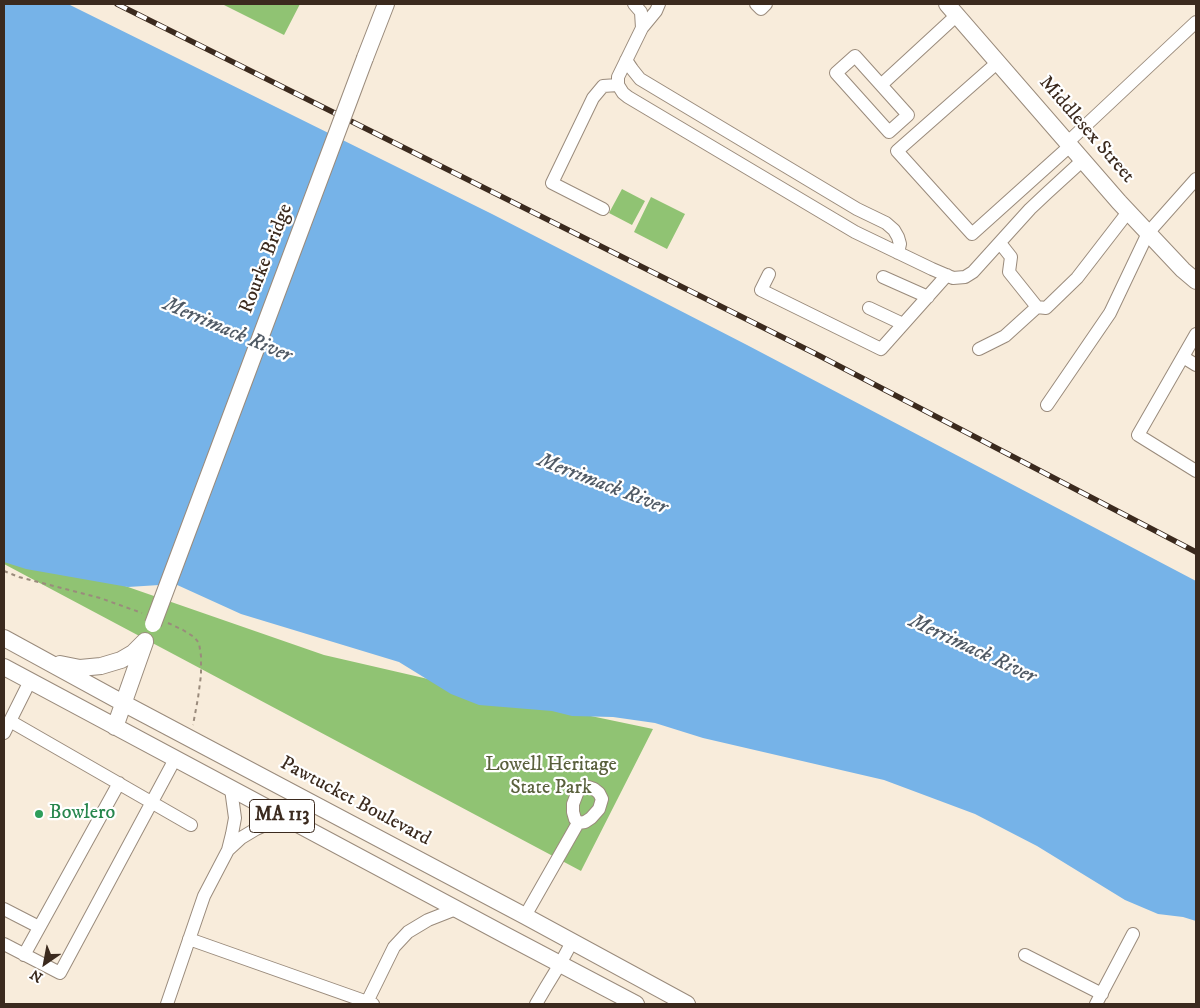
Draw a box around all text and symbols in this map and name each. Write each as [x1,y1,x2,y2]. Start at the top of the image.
street label: Middlesex Street [1033,72,1139,188]
street label: Rourke Bridge [235,201,299,317]
water label: Merrimack River [159,293,295,369]
water label: Merrimack River [534,449,670,521]
water label: Merrimack River [905,610,1039,690]
street label: Pawtucket Boulevard [276,752,434,852]
park label: Lowell Heritage State Park [485,754,617,801]
road number: MA 113 [250,799,314,832]
place label: Bowlero [49,802,115,826]
marker: Bowlero [33,808,45,820]
north arrow [20,938,70,988]
text: N [27,965,47,986]

